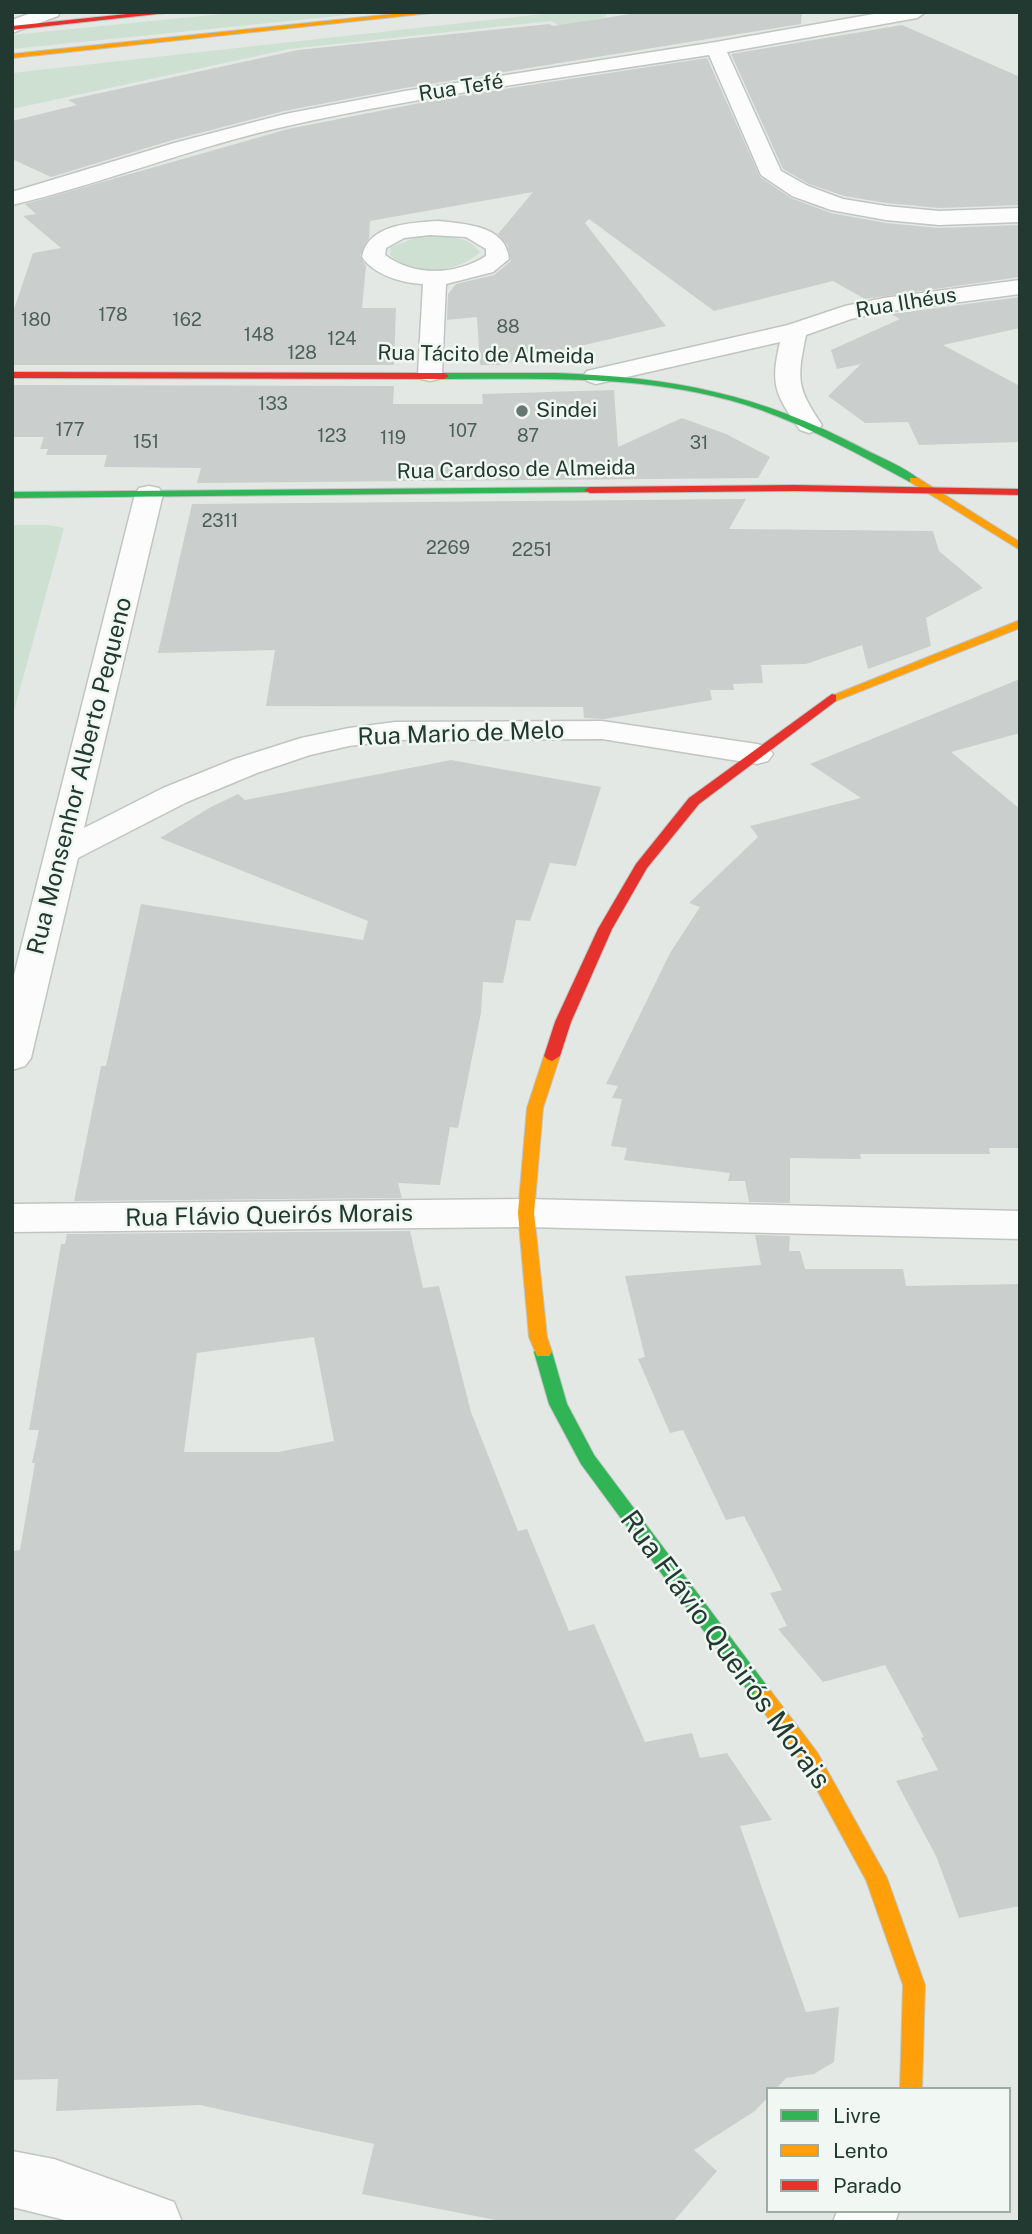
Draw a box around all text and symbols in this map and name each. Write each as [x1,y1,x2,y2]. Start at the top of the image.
street label: Rua Tefé [417,69,505,107]
street label: Rua Ilhéus [854,283,958,323]
house number: 178 [98,304,128,326]
house number: 180 [21,309,51,331]
house number: 162 [172,309,202,331]
house number: 88 [496,316,520,338]
house number: 148 [244,324,274,346]
house number: 124 [327,328,357,350]
street label: Rua Tácito de Almeida [377,341,595,369]
house number: 128 [287,342,317,364]
house number: 133 [258,393,288,415]
place label: Sindei [536,398,597,424]
marker: Sindei [514,403,530,419]
house number: 177 [55,419,85,441]
house number: 107 [449,420,477,442]
house number: 123 [317,425,347,447]
house number: 87 [517,425,539,447]
house number: 119 [380,427,406,449]
house number: 151 [133,431,159,453]
house number: 31 [690,432,708,454]
street label: Rua Cardoso de Almeida [396,455,636,485]
house number: 2311 [202,510,238,532]
house number: 2269 [426,537,470,559]
house number: 2251 [512,539,552,561]
street label: Rua Monsenhor Alberto Pequeno [22,594,138,958]
street label: Rua Mario de Melo [357,716,565,752]
street label: Rua Flávio Queirós Morais [125,1199,413,1233]
street label: Rua Flávio Queirós Morais [613,1504,837,1796]
legend [766,2087,1011,2213]
text: Livre [833,2103,881,2128]
text: Lento [833,2138,888,2163]
text: Parado [833,2173,902,2198]

